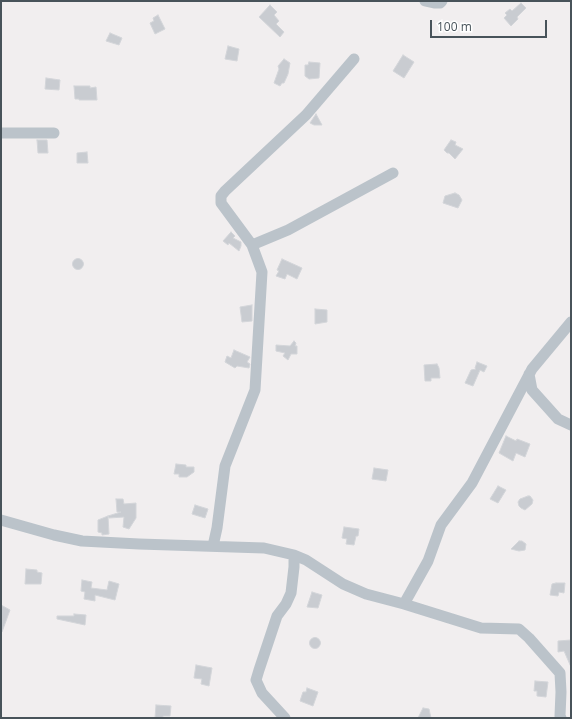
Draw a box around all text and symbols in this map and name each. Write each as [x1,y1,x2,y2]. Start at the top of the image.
scale bar [432,12,549,38]
text: 100 m [437,18,472,35]

